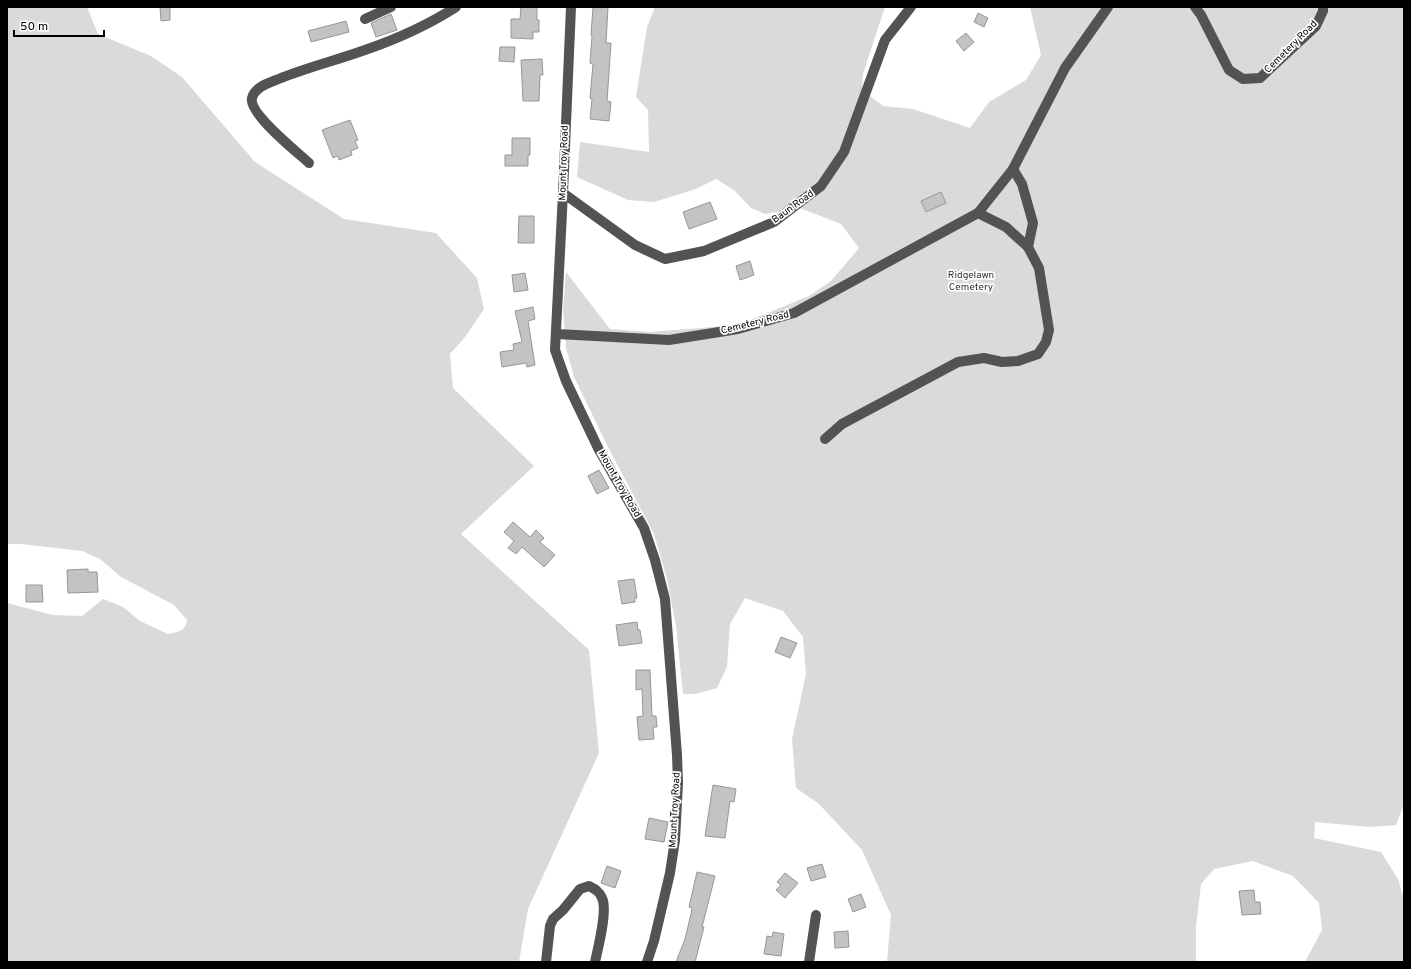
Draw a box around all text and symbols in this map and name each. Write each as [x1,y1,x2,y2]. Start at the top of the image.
scale bar [14,12,104,38]
street label: Cemetery Road [1262,18,1320,76]
text: 50 m [20,19,48,35]
street label: Mount Troy Road [556,125,572,201]
street label: Baun Road [769,187,817,227]
park label: Ridgelawn Cemetery [948,269,994,294]
street label: Cemetery Road [720,308,790,338]
street label: Mount Troy Road [595,448,643,520]
street label: Mount Troy Road [667,772,683,848]

